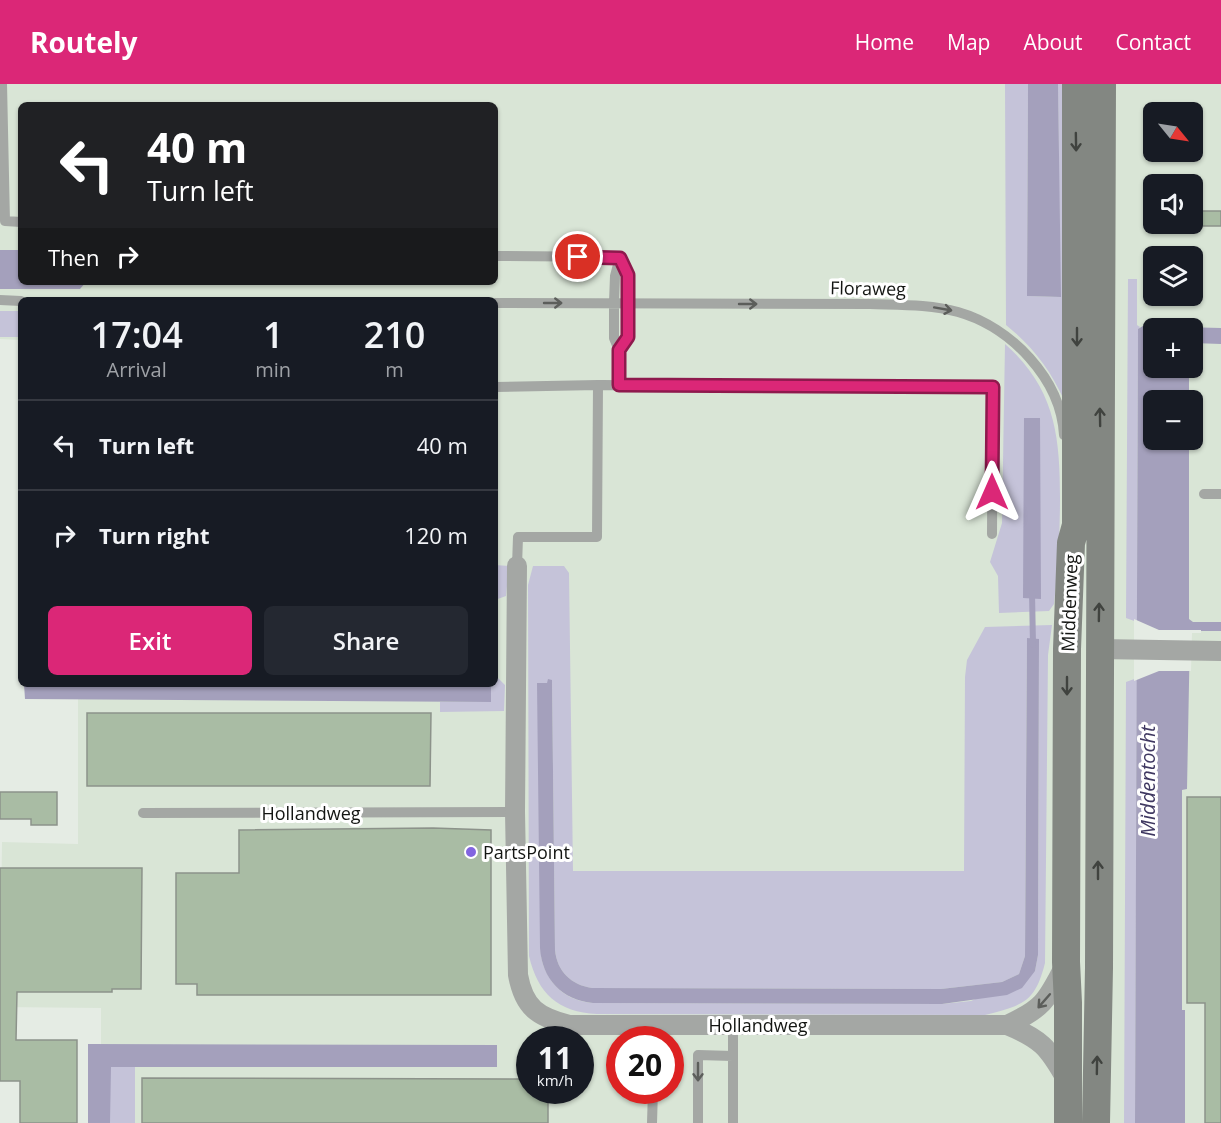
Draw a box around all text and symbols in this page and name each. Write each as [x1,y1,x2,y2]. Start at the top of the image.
text: Routely [30,23,137,61]
text: Home [855,28,914,56]
text: Map [947,28,990,56]
text: About [1023,28,1083,56]
text: Contact [1116,28,1191,56]
north arrow [1143,102,1203,162]
map controls [1143,102,1203,450]
text: 40 m [147,118,247,175]
icon: left [48,126,126,204]
one-way arrow [1070,132,1082,152]
text: Turn left [147,172,254,209]
button: sound [1143,174,1203,234]
pin [552,231,603,282]
icon: right [111,240,144,273]
icon: arrive [561,240,594,273]
text: Then [48,242,99,272]
button: layers [1143,246,1203,306]
street label: Floraweg [830,275,906,301]
one-way arrow [543,297,563,309]
one-way arrow [738,298,758,310]
one-way arrow [933,304,953,315]
text: 17:04 [91,310,183,359]
text: 1 [263,310,284,359]
text: 210 [364,310,425,359]
button: + [1143,318,1203,378]
one-way arrow [1071,327,1083,347]
text: Arrival [107,356,167,383]
text: min [255,356,291,383]
text: m [385,356,404,383]
button: − [1143,390,1203,450]
one-way arrow [1094,407,1106,427]
icon: left [48,429,81,462]
text: Turn left [99,430,194,460]
text: 40 m [417,430,468,460]
position arrow [960,460,1024,524]
icon: right [48,519,81,552]
text: Turn right [99,520,210,550]
text: 120 m [404,520,468,550]
street label: Middenweg [1055,554,1083,652]
one-way arrow [1093,602,1105,622]
button: Exit [48,606,252,675]
button: Share [264,606,468,675]
one-way arrow [1061,675,1073,695]
water label: Middentocht [1134,724,1161,837]
street label: Hollandweg [261,801,361,825]
place label: PartsPoint [483,840,570,864]
marker: PartsPoint [464,845,478,859]
one-way arrow [1092,860,1104,880]
one-way arrow [1037,993,1051,1008]
street label: Hollandweg [708,1013,808,1037]
speed limit sign: 20 [606,1026,684,1104]
text: 11 [538,1037,572,1078]
one-way arrow [1091,1055,1103,1075]
one-way arrow [692,1061,704,1081]
text: km/h [537,1070,573,1090]

